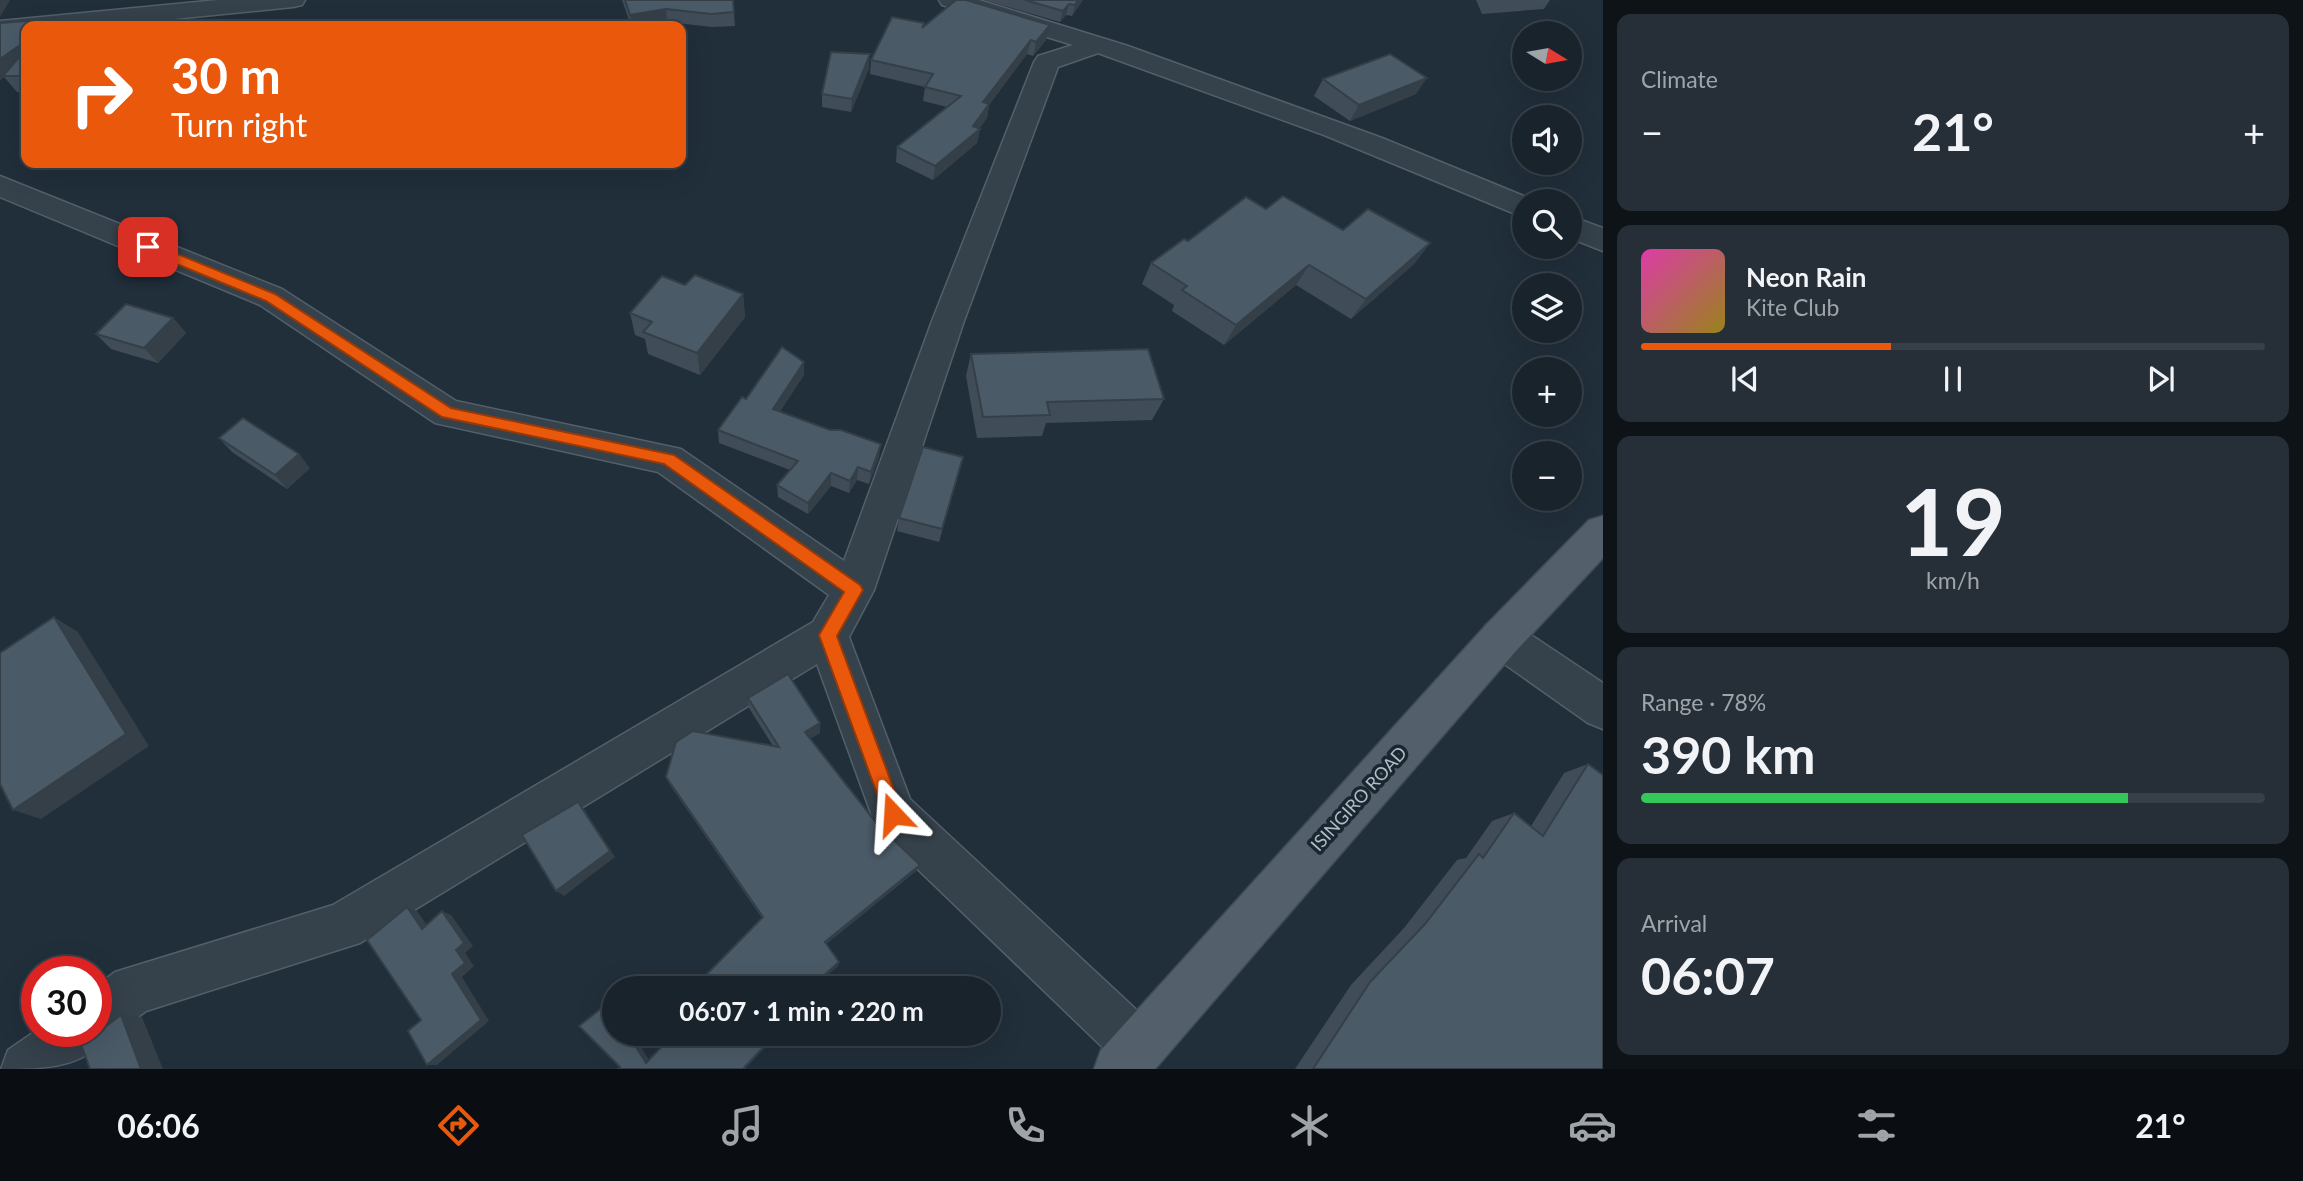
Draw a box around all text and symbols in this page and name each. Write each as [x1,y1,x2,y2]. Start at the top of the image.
north arrow [1512,21,1582,91]
map controls [1512,21,1582,511]
text: 30 m [171,46,281,104]
icon: right [56,49,147,140]
text: Climate [1641,65,1718,93]
text: 21° [1912,100,1994,162]
text: Turn right [171,105,307,144]
button: sound [1512,105,1582,175]
text: − [1641,109,1663,155]
text: + [2243,109,2265,155]
button: search [1512,189,1582,259]
pin [118,217,178,277]
icon: arrive [129,228,167,266]
text: Neon Rain [1746,261,1866,293]
button: layers [1512,273,1582,343]
text: Kite Club [1746,293,1839,321]
button: + [1512,357,1582,427]
icon: previous [1726,360,1764,398]
icon: pause [1934,360,1972,398]
icon: next [2142,360,2180,398]
button: − [1512,441,1582,511]
text: 19 [1900,466,2006,575]
text: km/h [1926,566,1980,594]
text: Range · 78% [1641,688,1766,716]
text: 390 km [1641,723,1815,785]
street label: ISINGIRO ROAD [1306,742,1411,855]
position arrow [856,777,930,851]
text: Arrival [1641,909,1707,937]
text: 06:07 [1641,944,1775,1006]
speed limit sign: 30 [21,956,112,1047]
text: 06:07 · 1 min · 220 m [679,995,924,1027]
icon: directions [434,1101,483,1150]
icon: music [718,1101,767,1150]
icon: phone [1001,1101,1050,1150]
icon: climate [1285,1101,1334,1150]
icon: car [1568,1101,1617,1150]
icon: filters [1852,1101,1901,1150]
text: 06:06 [117,1106,200,1145]
text: 21° [2135,1106,2186,1145]

